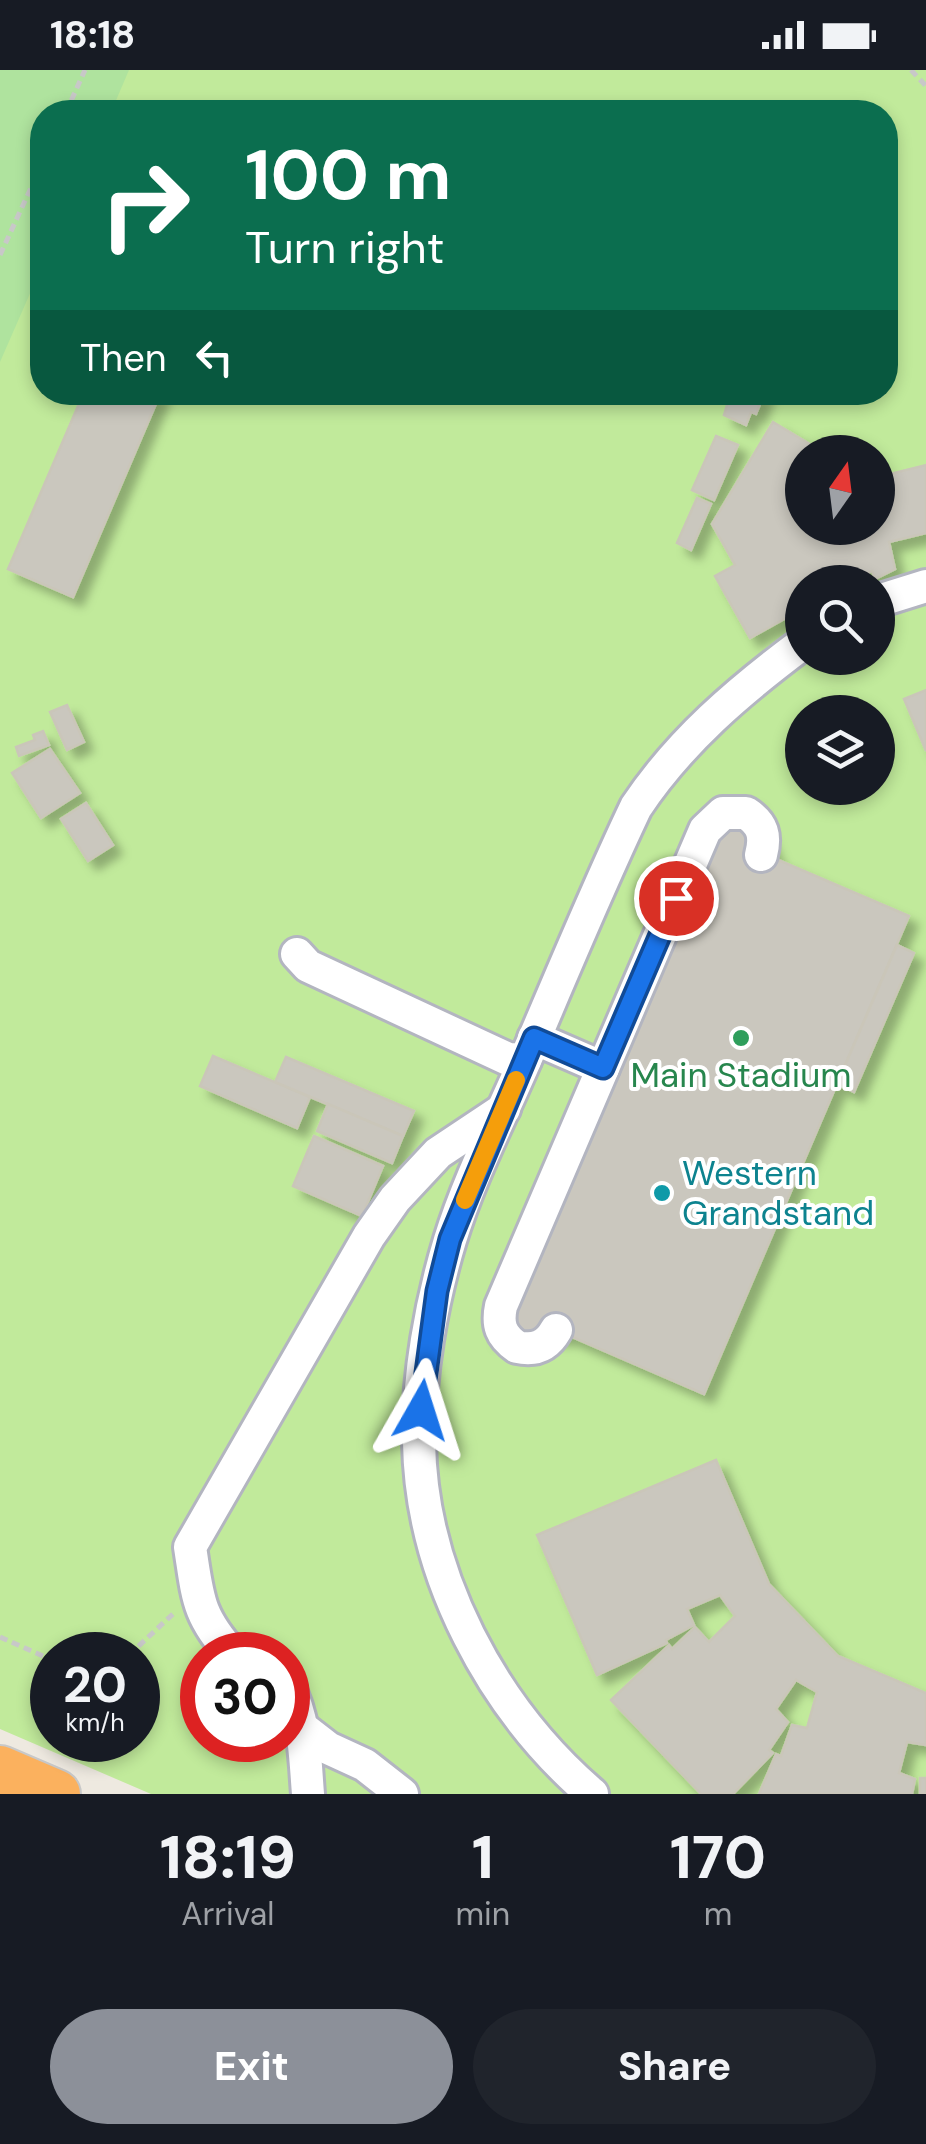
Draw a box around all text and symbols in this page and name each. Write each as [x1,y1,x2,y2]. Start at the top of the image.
text: 18:18 [50,10,135,60]
text: 100 m [245,130,451,221]
icon: right [80,140,210,270]
text: Turn right [245,218,444,277]
icon: left [187,330,242,385]
text: Then [80,333,167,383]
north arrow [785,435,895,545]
map controls [785,435,895,805]
button: search [785,565,895,675]
button: layers [785,695,895,805]
pin [634,856,719,941]
icon: arrive [649,871,704,926]
marker: Main Stadium [730,1027,752,1049]
place label: Main Stadium [631,1052,851,1098]
place label: Western Grandstand [682,1150,874,1236]
marker: Western Grandstand [651,1182,673,1204]
position arrow [369,1358,473,1462]
speed limit sign: 30 [180,1632,310,1762]
text: 20 [63,1652,127,1718]
text: km/h [65,1706,125,1739]
text: 18:19 [160,1818,296,1897]
text: 1 [472,1818,494,1897]
text: 170 [670,1818,766,1897]
text: Arrival [181,1893,274,1935]
text: min [456,1893,510,1935]
text: m [704,1893,732,1935]
button: Exit [50,2009,453,2124]
button: Share [473,2009,876,2124]

